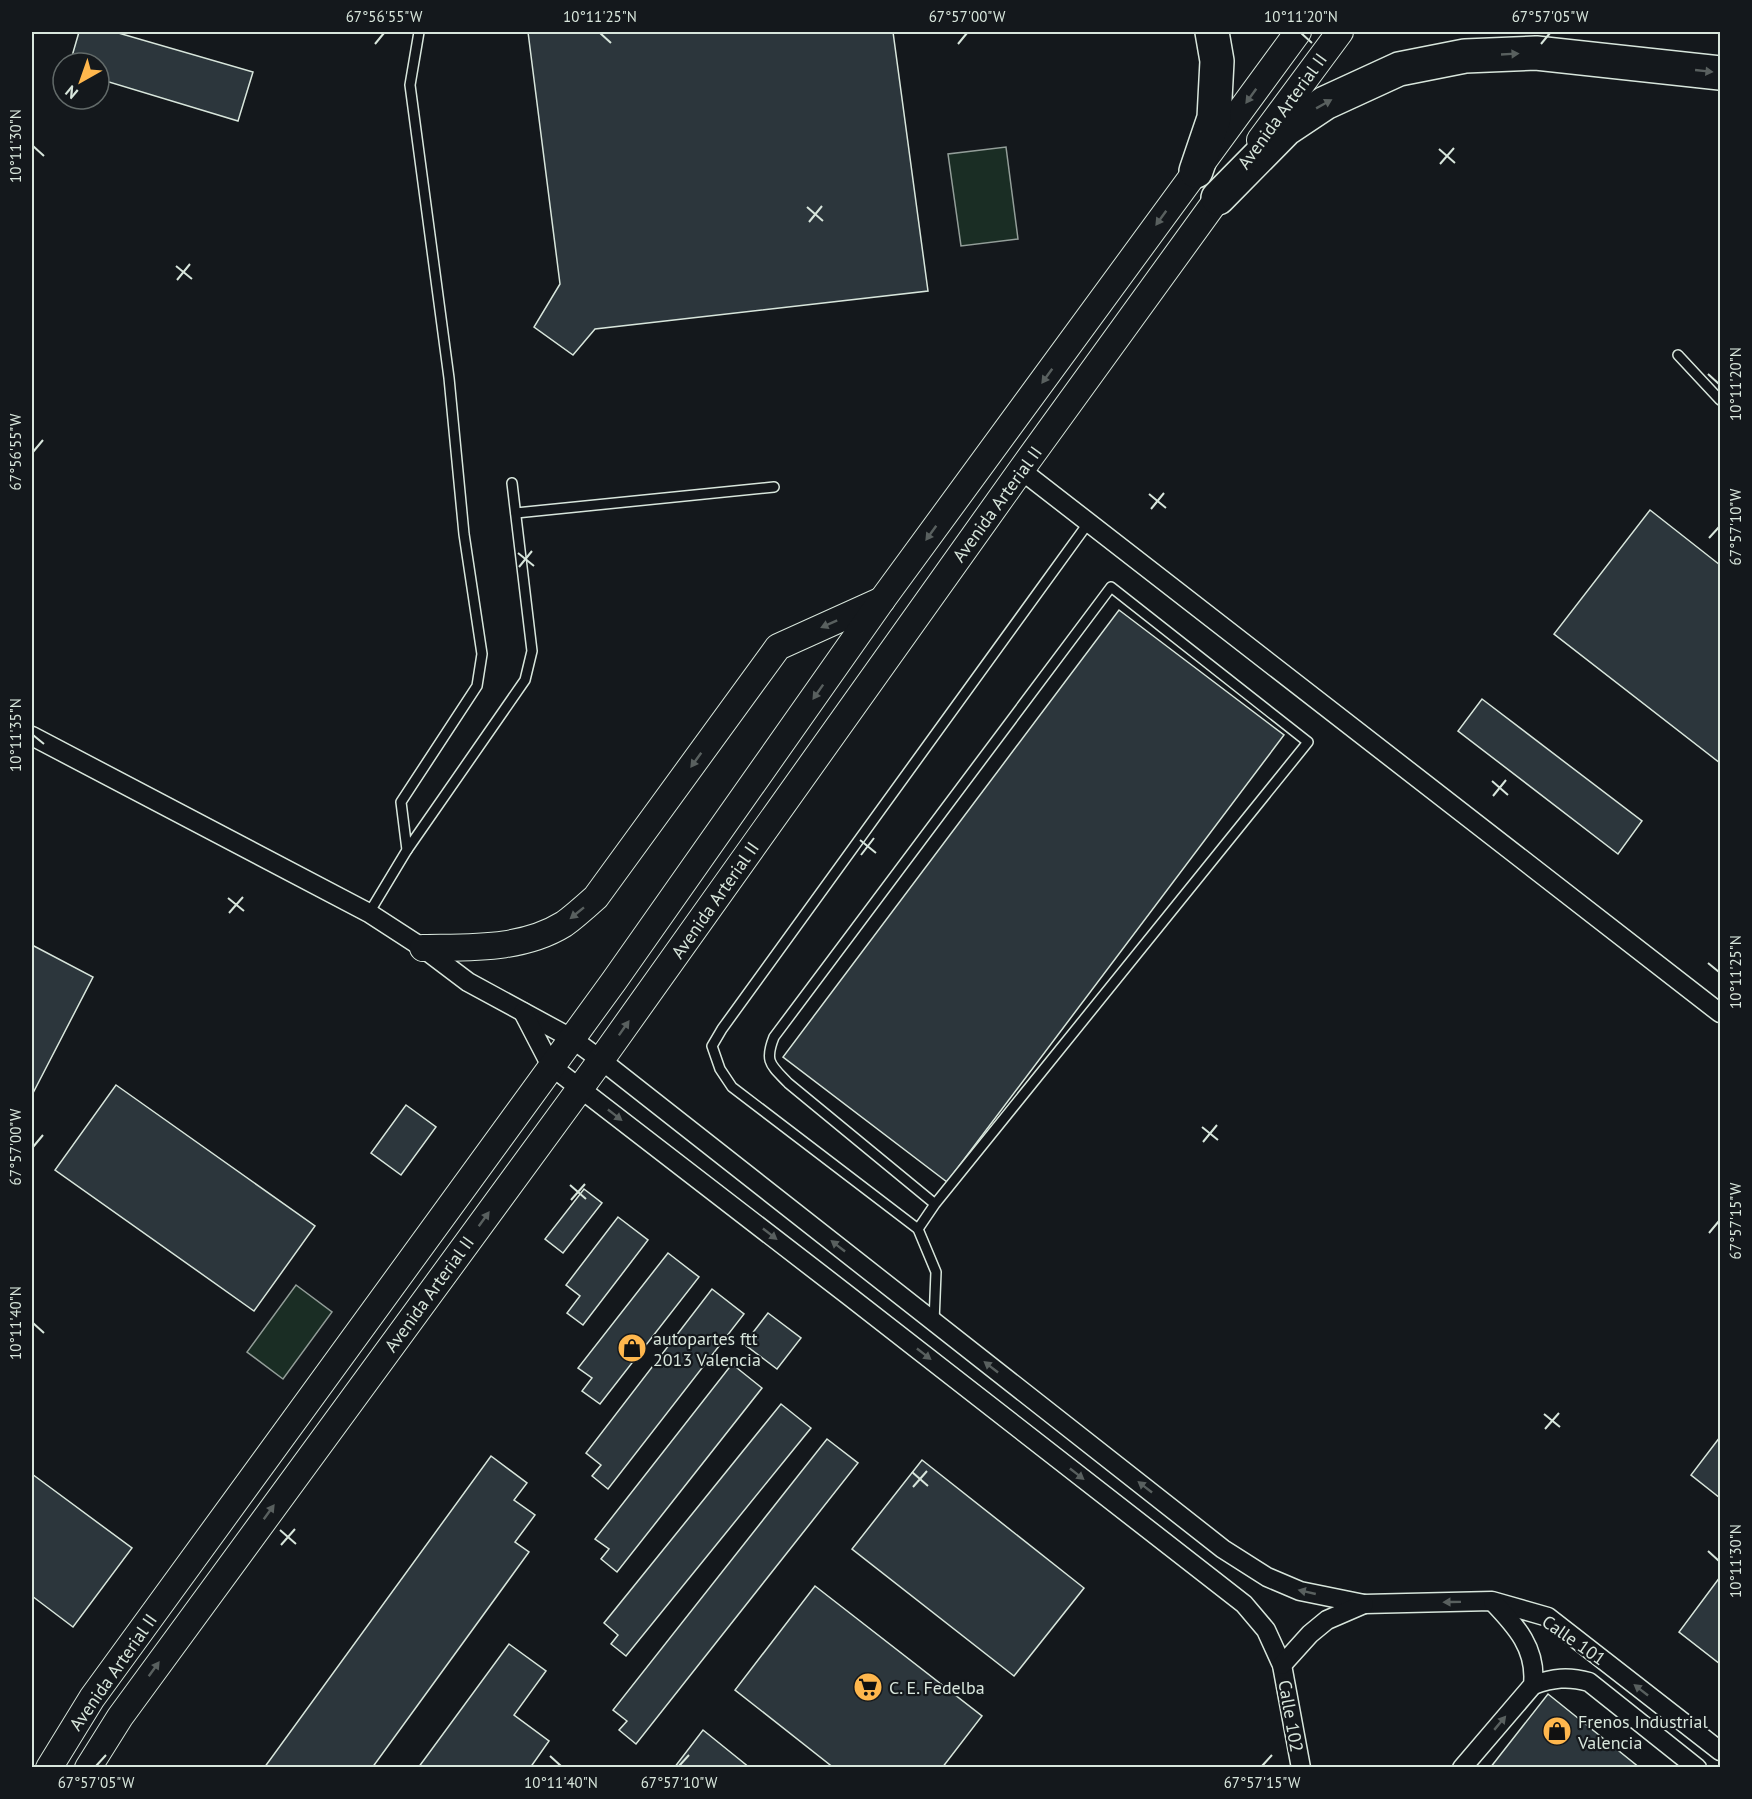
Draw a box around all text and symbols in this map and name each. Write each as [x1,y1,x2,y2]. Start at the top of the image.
text: 67°56'55"W [346,7,423,26]
text: 10°11'25"N [563,7,637,26]
text: 67°57'00"W [929,7,1006,26]
text: 10°11'20"N [1264,7,1338,26]
text: 67°57'05"W [1512,7,1589,26]
street label: Avenida Arterial II [1232,49,1332,173]
one-way arrow [1501,50,1520,59]
north arrow [51,51,111,111]
one-way arrow [1695,66,1714,76]
text: N [61,81,82,104]
one-way arrow [1245,87,1257,103]
one-way arrow [1316,100,1333,110]
text: 10°11'30"N [6,109,25,183]
one-way arrow [1155,210,1167,226]
text: 10°11'20"N [1726,347,1745,421]
one-way arrow [1041,369,1053,384]
text: 67°56'55"W [6,413,25,490]
street label: Avenida Arterial II [947,442,1047,566]
text: 67°57'10"W [1726,488,1745,565]
one-way arrow [925,525,937,541]
one-way arrow [819,619,837,629]
one-way arrow [812,684,824,699]
text: 10°11'35"N [6,698,25,772]
one-way arrow [690,751,702,767]
street label: Avenida Arterial II [666,837,764,963]
one-way arrow [569,907,585,920]
text: 10°11'25"N [1726,935,1745,1009]
one-way arrow [617,1020,629,1035]
text: 67°57'00"W [6,1108,25,1185]
one-way arrow [608,1109,623,1121]
text: 67°57'15"W [1726,1182,1745,1259]
one-way arrow [478,1212,490,1228]
one-way arrow [762,1228,777,1240]
street label: Avenida Arterial II [379,1232,479,1356]
one-way arrow [830,1240,846,1253]
text: 10°11'40"N [6,1286,25,1360]
place label: autopartes ftt 2013 Valencia [653,1327,761,1371]
shop icon: autopartes ftt 2013 Valencia [616,1332,648,1364]
one-way arrow [916,1347,931,1359]
one-way arrow [984,1361,999,1373]
one-way arrow [1070,1467,1085,1479]
one-way arrow [1137,1482,1152,1494]
one-way arrow [263,1505,275,1520]
text: 10°11'30"N [1726,1524,1745,1598]
one-way arrow [1298,1587,1316,1597]
one-way arrow [1443,1597,1462,1607]
street label: Avenida Arterial II [64,1609,162,1735]
street label: Calle 101 [1538,1610,1610,1670]
one-way arrow [148,1662,160,1678]
supermarket icon: C. E. Fedelba [852,1671,884,1703]
place label: C. E. Fedelba [889,1676,985,1699]
street label: Calle 102 [1273,1678,1309,1754]
one-way arrow [1634,1684,1649,1696]
place label: Frenos Industrial Valencia [1577,1710,1708,1754]
shop icon: Frenos Industrial Valencia [1541,1715,1573,1747]
one-way arrow [1493,1716,1506,1731]
text: 67°57'05"W [58,1773,135,1792]
text: 10°11'40"N [524,1773,598,1792]
text: 67°57'10"W [641,1773,718,1792]
text: 67°57'15"W [1224,1773,1301,1792]

